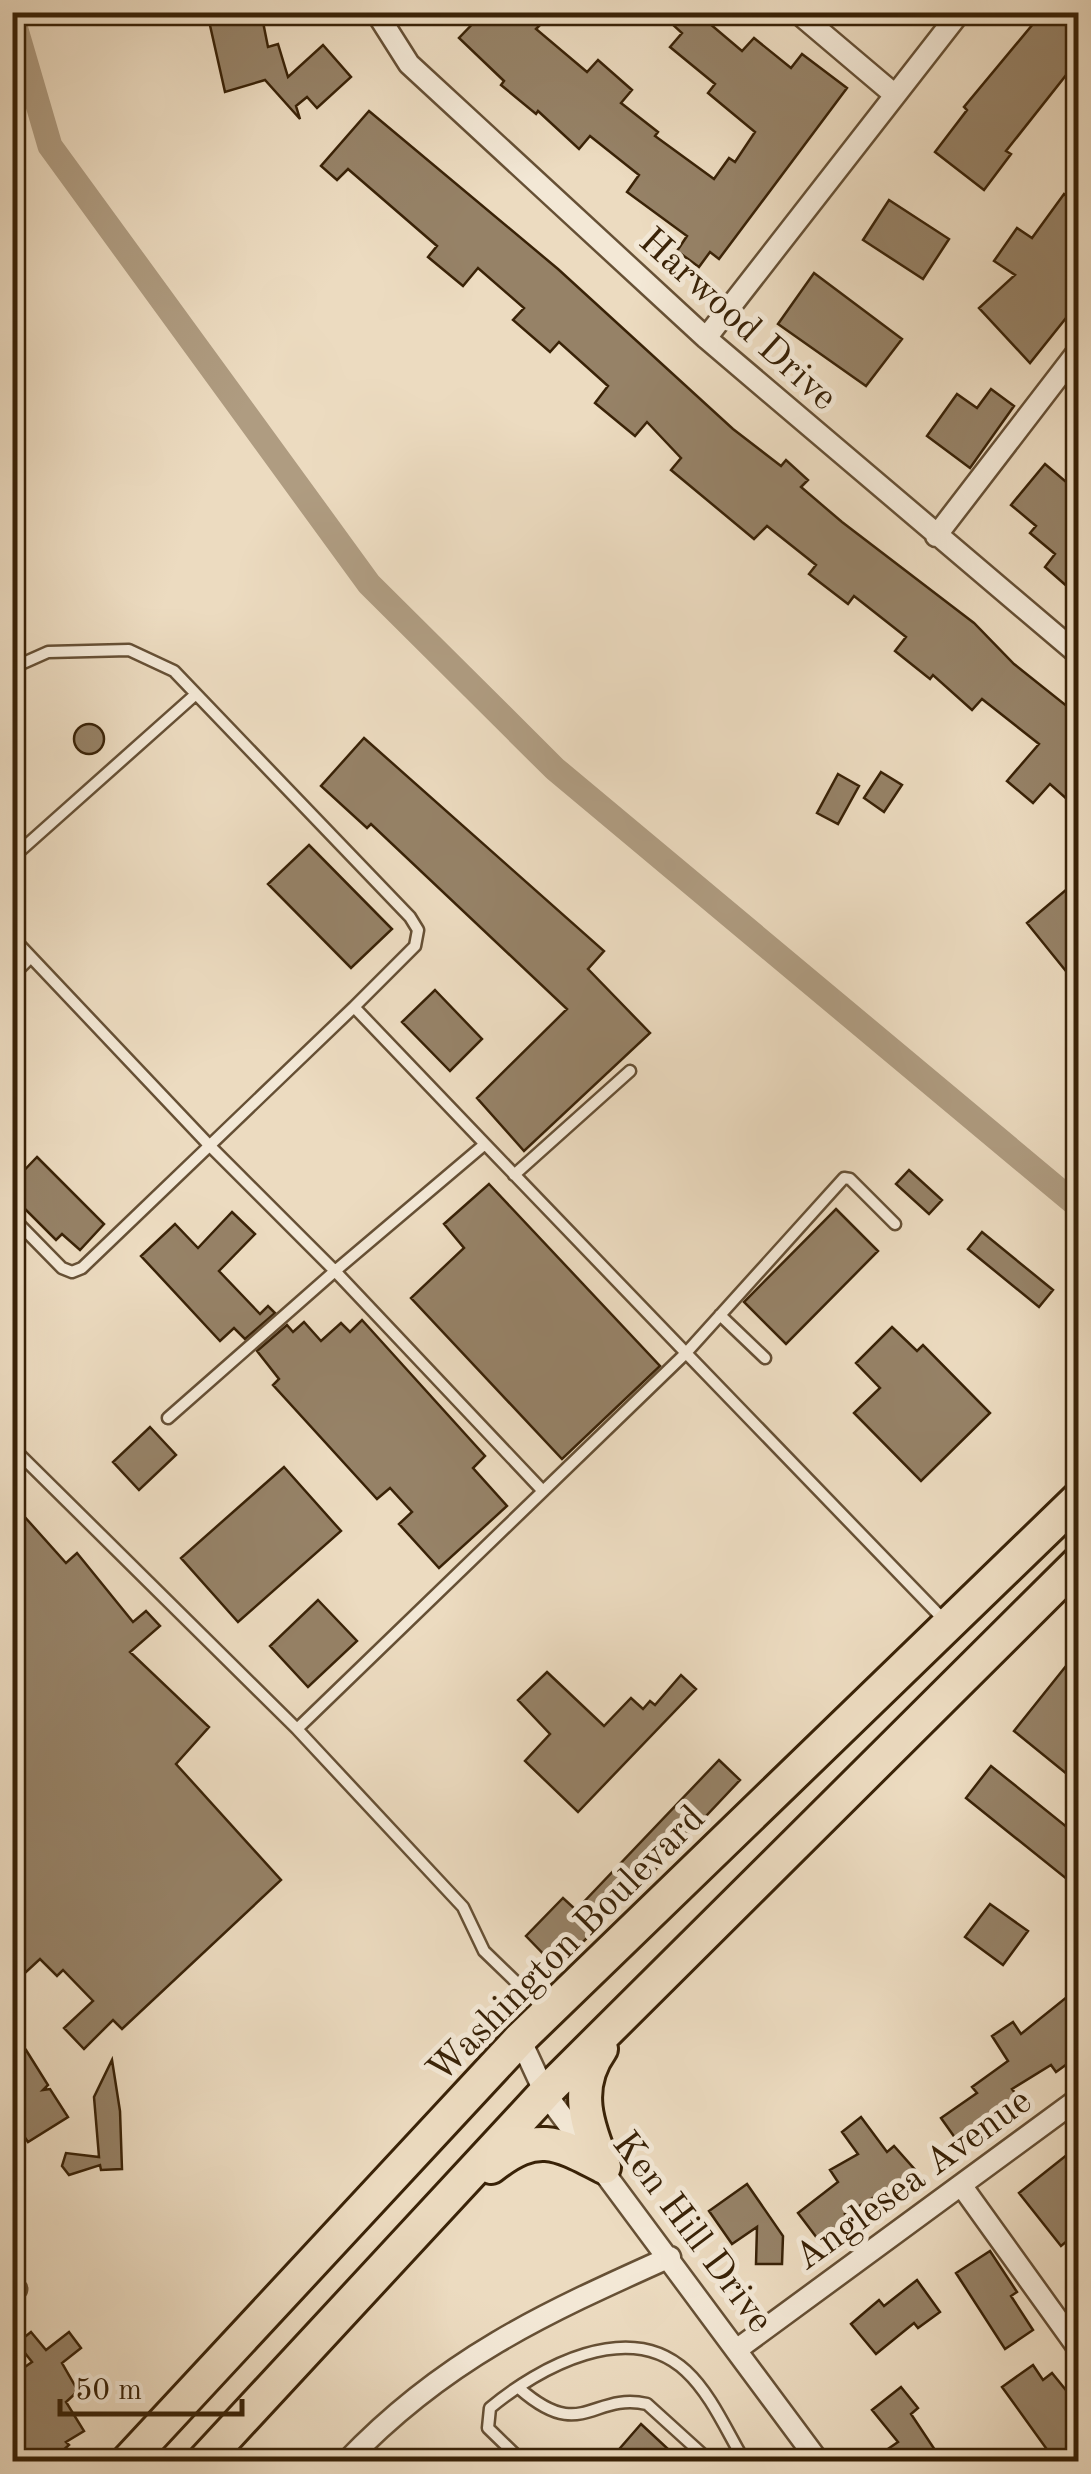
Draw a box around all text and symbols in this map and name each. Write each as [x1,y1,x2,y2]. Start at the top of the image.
street label: Harwood Drive [631,222,843,418]
street label: Washington Boulevard [421,1799,713,2091]
street label: Anglesea Avenue [789,2082,1039,2279]
street label: Ken Hill Drive [604,2126,779,2340]
scale bar [60,2354,242,2416]
text: 50 m [75,2376,142,2406]

